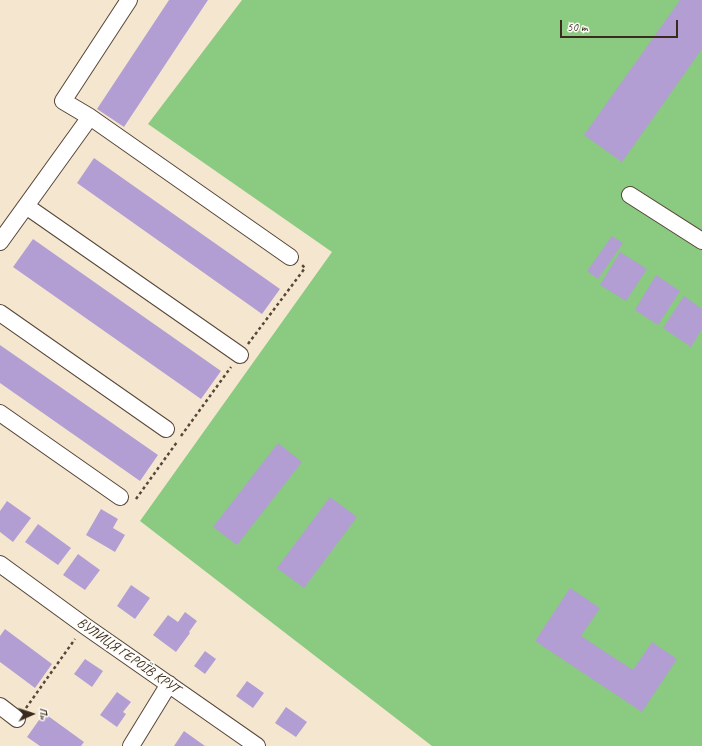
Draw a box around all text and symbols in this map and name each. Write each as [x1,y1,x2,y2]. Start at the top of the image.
scale bar [562,12,680,38]
text: 50 m [567,19,587,35]
street label: ВУЛИЦЯ ГЕРОЇВ КРУТ [74,614,182,698]
north arrow [12,694,52,734]
text: Пн [37,707,51,719]

